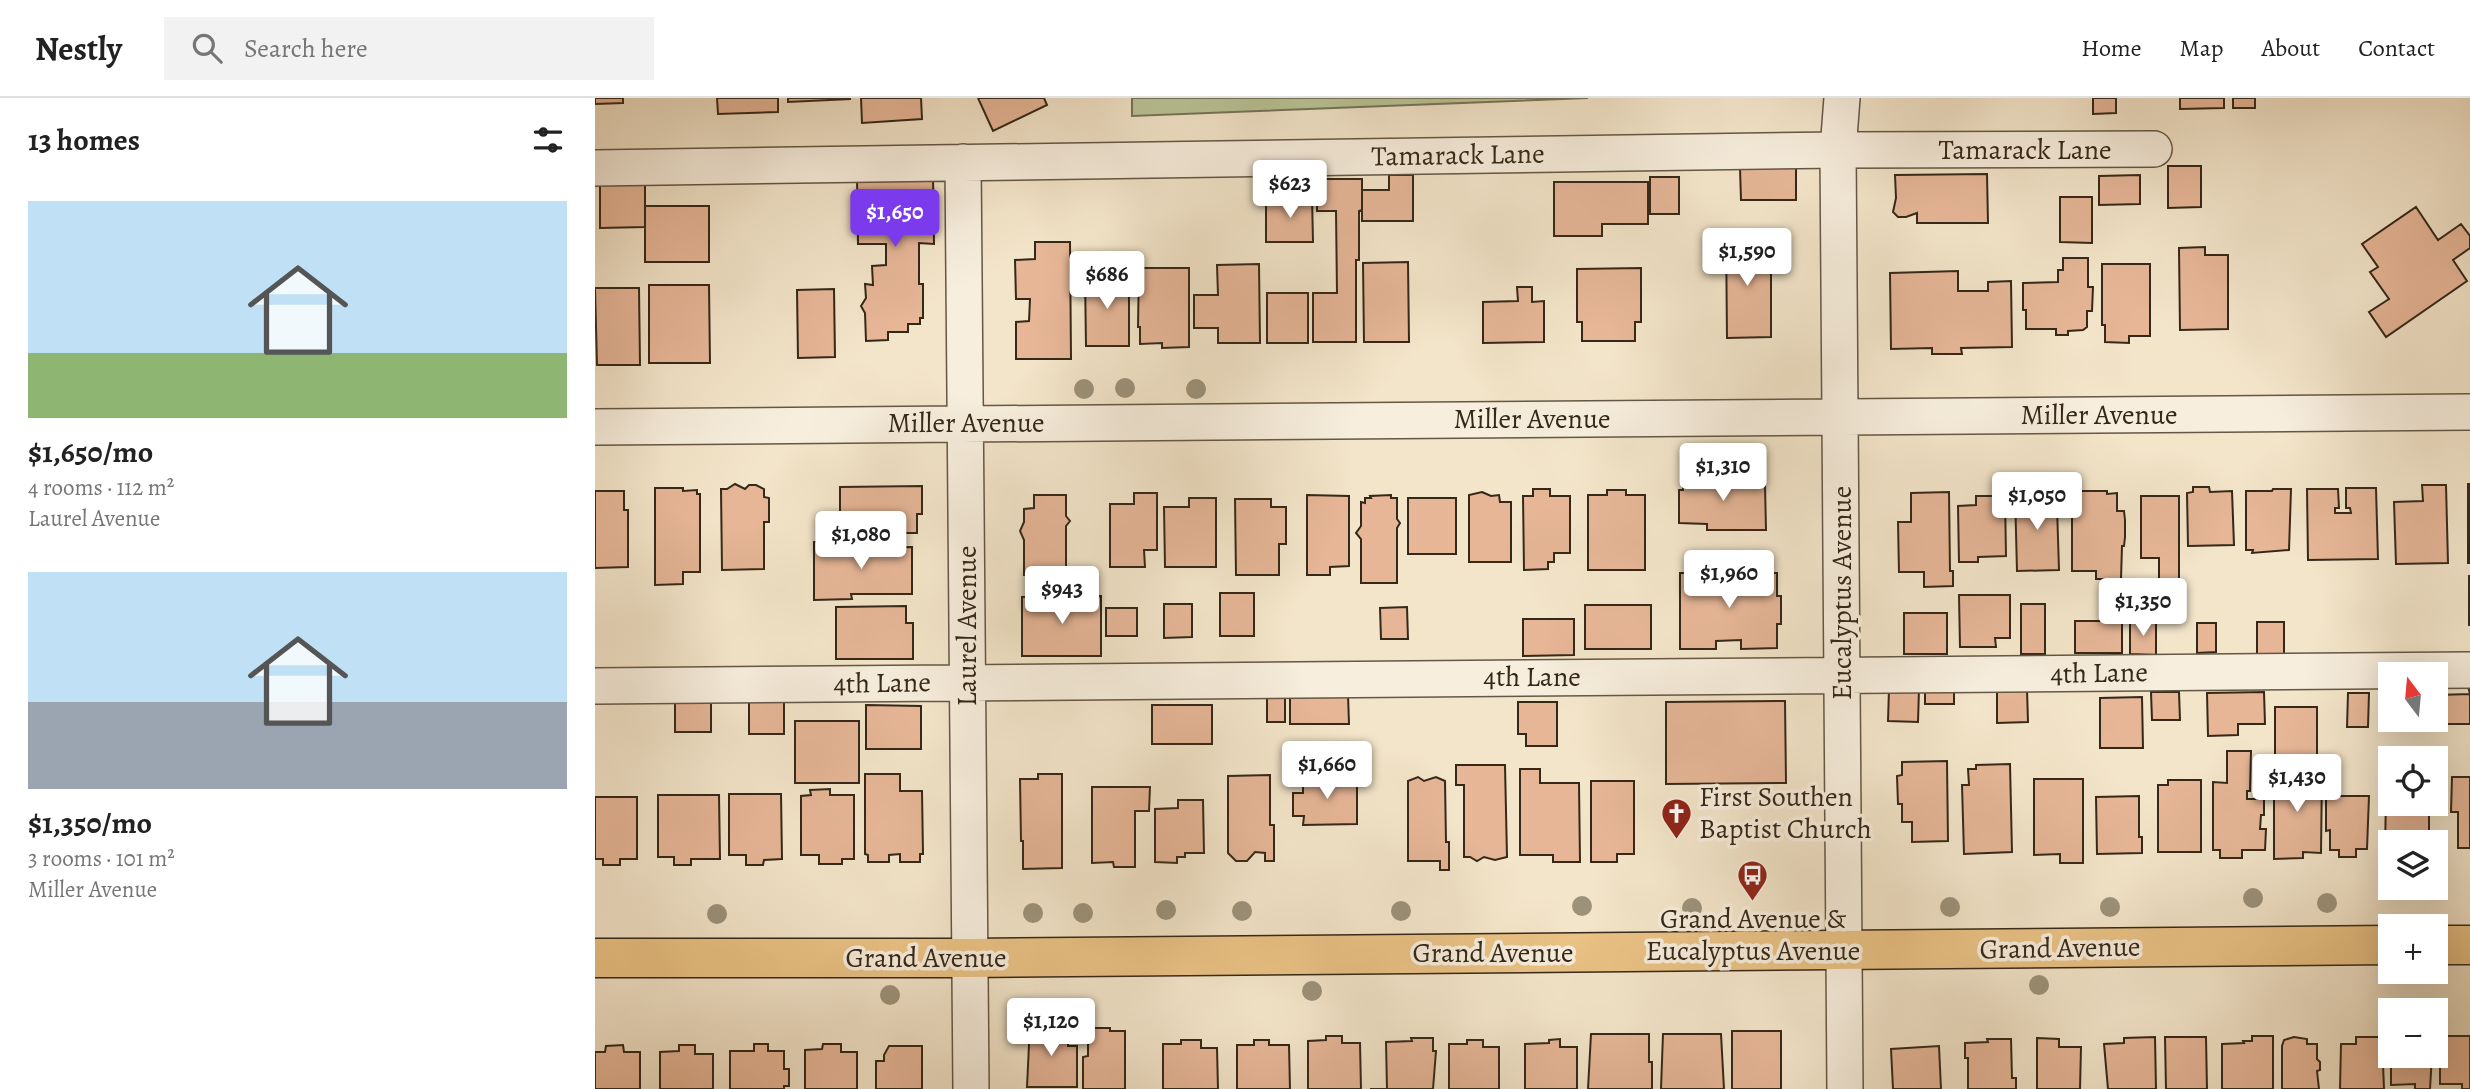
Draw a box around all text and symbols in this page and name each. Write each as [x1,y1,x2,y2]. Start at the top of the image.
search box [164,17,654,80]
text: Nestly [35,26,122,71]
icon: search [188,29,226,67]
text: Search here [244,31,368,66]
text: Home [2081,32,2142,64]
text: Map [2180,32,2224,64]
text: About [2262,32,2320,64]
text: Contact [2358,32,2435,64]
text: 13 homes [28,120,140,160]
icon: filters [529,121,567,159]
street label: Tamarack Lane [1938,131,2112,169]
street label: Tamarack Lane [1371,134,1545,176]
pin: $623 [1249,160,1331,220]
text: $623 [1269,167,1311,198]
pin: $1,650 [838,190,952,249]
text: $1,650 [866,196,924,227]
pin: $1,590 [1690,228,1804,288]
text: $1,590 [1718,235,1776,266]
icon: home [235,247,361,373]
pin: $686 [1066,252,1148,311]
text: $686 [1085,258,1129,289]
street label: Miller Avenue [2020,396,2178,434]
street label: Miller Avenue [1453,400,1611,438]
street label: Miller Avenue [887,404,1045,442]
text: $1,650/mo [28,432,153,472]
pin: $1,310 [1666,444,1780,503]
text: $1,310 [1696,450,1750,481]
text: 4 rooms · 112 m² [28,472,174,503]
pin: $1,050 [1980,472,2094,532]
text: $1,050 [2008,479,2066,510]
street label: Eucalyptus Avenue [1823,486,1861,700]
text: Laurel Avenue [28,503,160,534]
pin: $1,080 [804,512,918,571]
text: $1,080 [831,518,891,549]
street label: Laurel Avenue [948,545,986,707]
pin: $1,960 [1672,550,1786,610]
text: $1,960 [1700,557,1758,588]
pin: $943 [1021,566,1103,626]
text: $943 [1041,573,1083,604]
pin: $1,350 [2086,578,2200,638]
text: $1,350 [2115,585,2171,616]
icon: home [235,618,361,744]
street label: 4th Lane [2050,653,2148,693]
street label: 4th Lane [1483,658,1581,696]
north arrow [2378,662,2448,732]
map controls [2378,662,2448,1068]
street label: 4th Lane [833,663,931,703]
pin: $1,660 [1270,742,1384,801]
button: locate [2378,746,2448,816]
text: $1,660 [1298,748,1356,779]
pin: $1,430 [2240,754,2354,814]
text: $1,430 [2268,761,2326,792]
place label: First Southen Baptist Church [1699,778,1872,848]
church icon: First Southen Baptist Church [1659,796,1693,840]
text: $1,350/mo [28,803,152,843]
button: layers [2378,830,2448,900]
text: 3 rooms · 101 m² [28,843,175,874]
bus stop icon: Grand Avenue & Eucalyptus Avenue [1736,858,1770,902]
text: Miller Avenue [28,874,157,905]
place label: Grand Avenue & Eucalyptus Avenue [1646,900,1860,970]
button: + [2378,914,2448,984]
street label: Grand Avenue [1979,928,2141,968]
street label: Grand Avenue [1413,934,1573,972]
street label: Grand Avenue [846,939,1006,977]
pin: $1,120 [994,998,1108,1058]
button: − [2378,998,2448,1068]
text: $1,120 [1023,1005,1079,1036]

